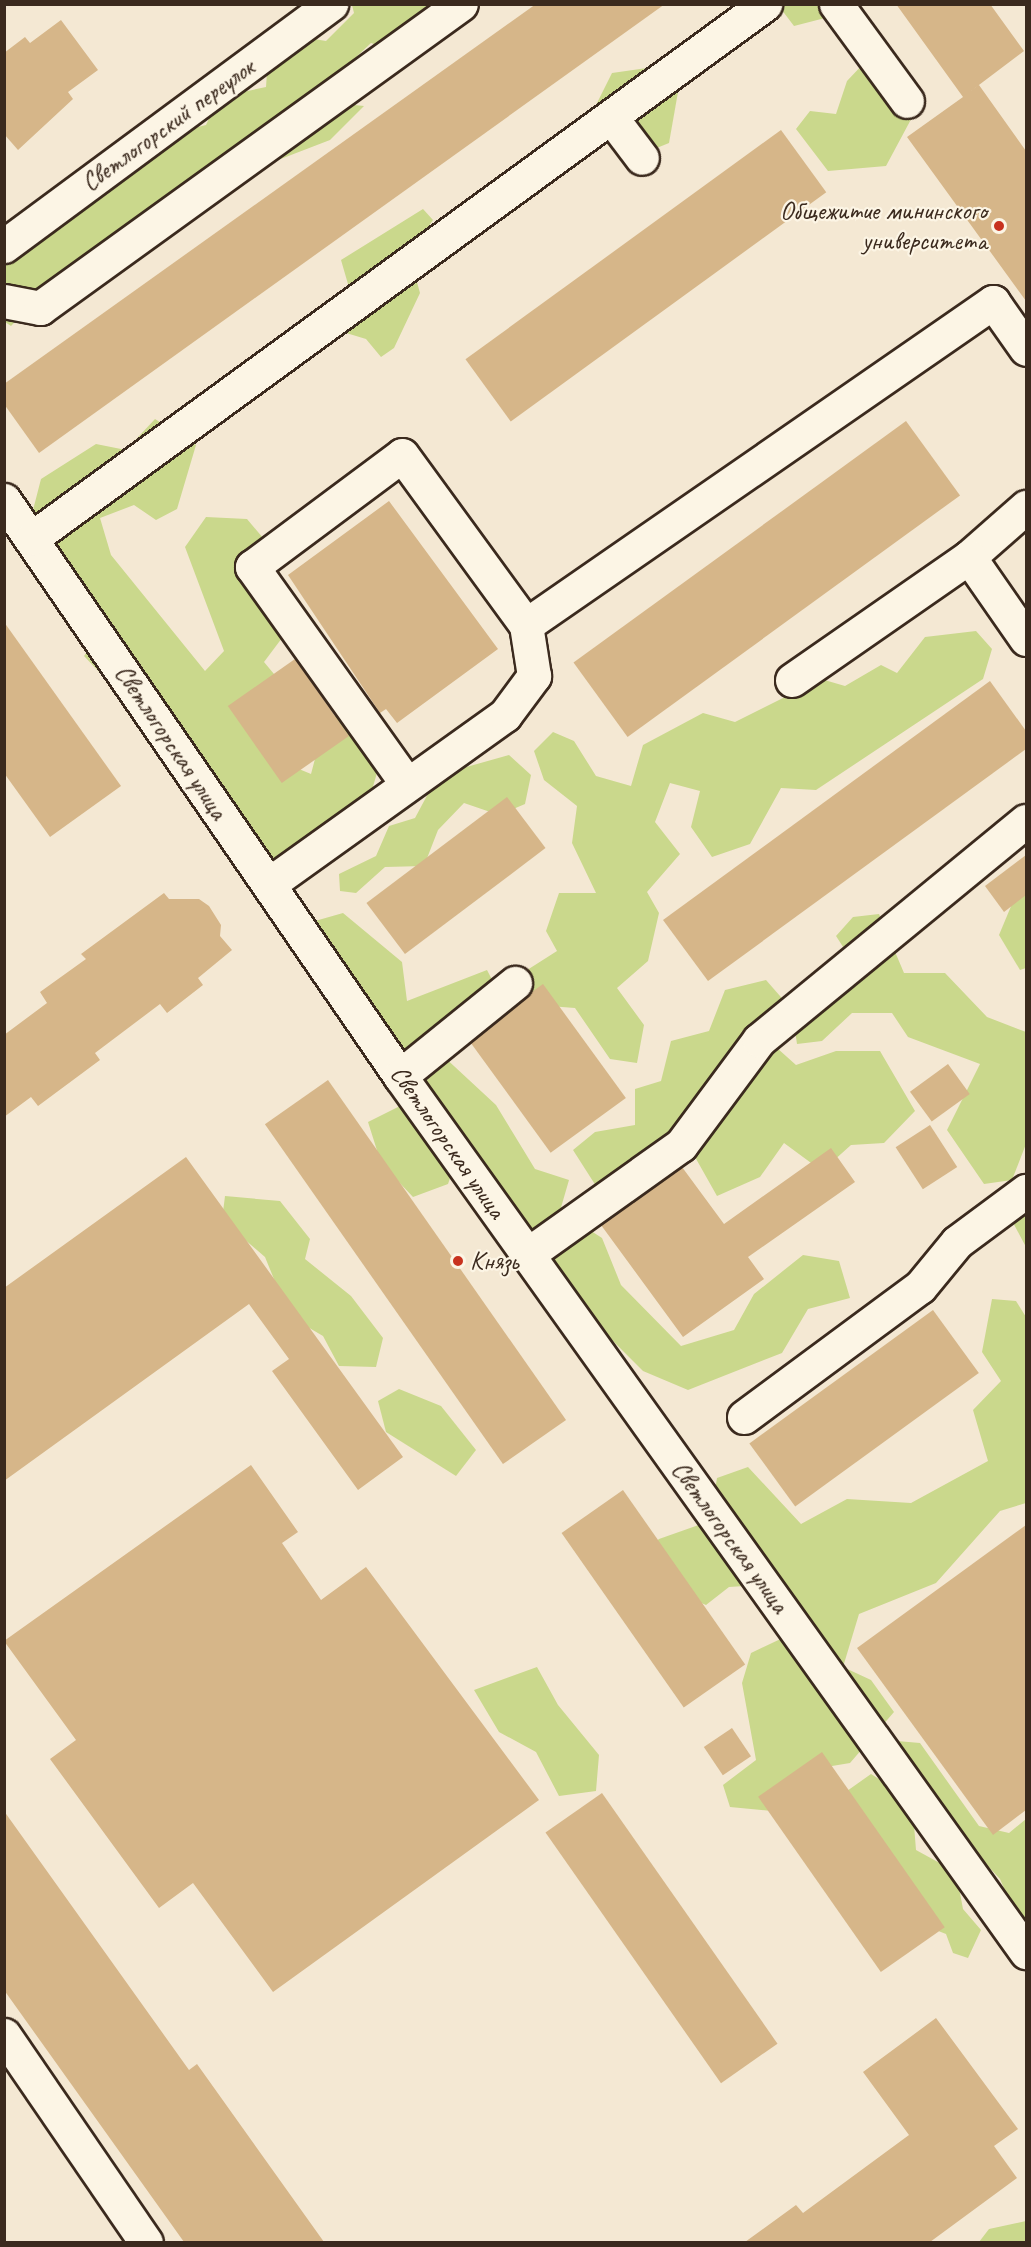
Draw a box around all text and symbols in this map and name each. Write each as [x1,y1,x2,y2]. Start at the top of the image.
street label: Светлогорский переулок [76,52,260,198]
place label: Общежитие мининского университета [783,195,987,256]
marker: Общежитие мининского университета [992,219,1006,233]
street label: Светлогорская улица [107,658,235,826]
street label: Светлогорская улица [383,1058,513,1226]
place label: Князь [470,1245,518,1277]
marker: Князь [451,1254,465,1268]
street label: Светлогорская улица [664,1454,796,1620]

